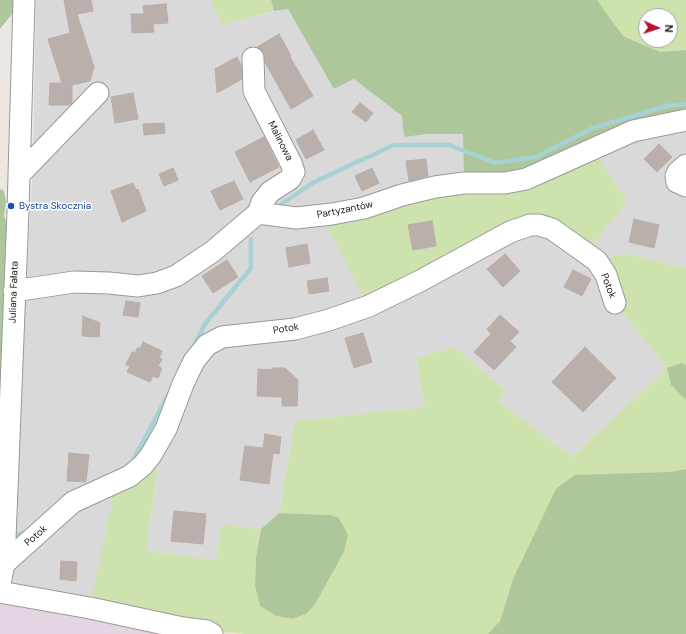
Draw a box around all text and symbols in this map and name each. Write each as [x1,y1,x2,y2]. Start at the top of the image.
north arrow [638,8,678,48]
text: N [662,24,676,33]
street label: Malinowa [265,119,295,163]
street label: Partyzantów [316,199,374,221]
place label: Bystra Skocznia [19,200,91,212]
marker: Bystra Skocznia [6,201,16,211]
street label: Juliana Fałata [7,261,21,323]
street label: Potok [598,272,618,300]
street label: Potok [272,321,300,337]
street label: Potok [22,523,50,549]

